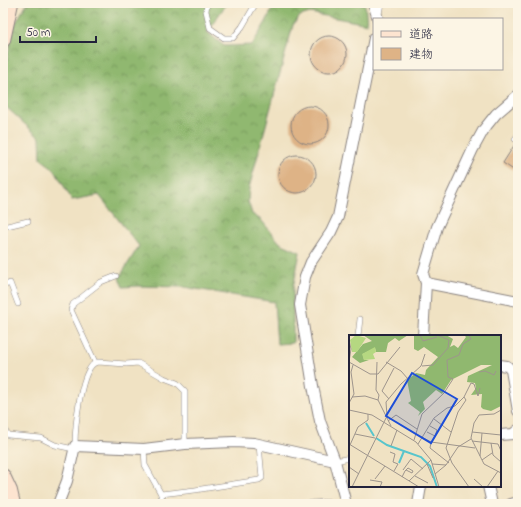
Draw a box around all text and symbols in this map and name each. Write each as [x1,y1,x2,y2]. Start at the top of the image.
scale bar [20,18,96,44]
legend [373,18,503,70]
text: 50 m [26,24,50,42]
text: 道路 [409,26,433,44]
text: 建物 [409,46,433,64]
inset map [349,335,501,487]

